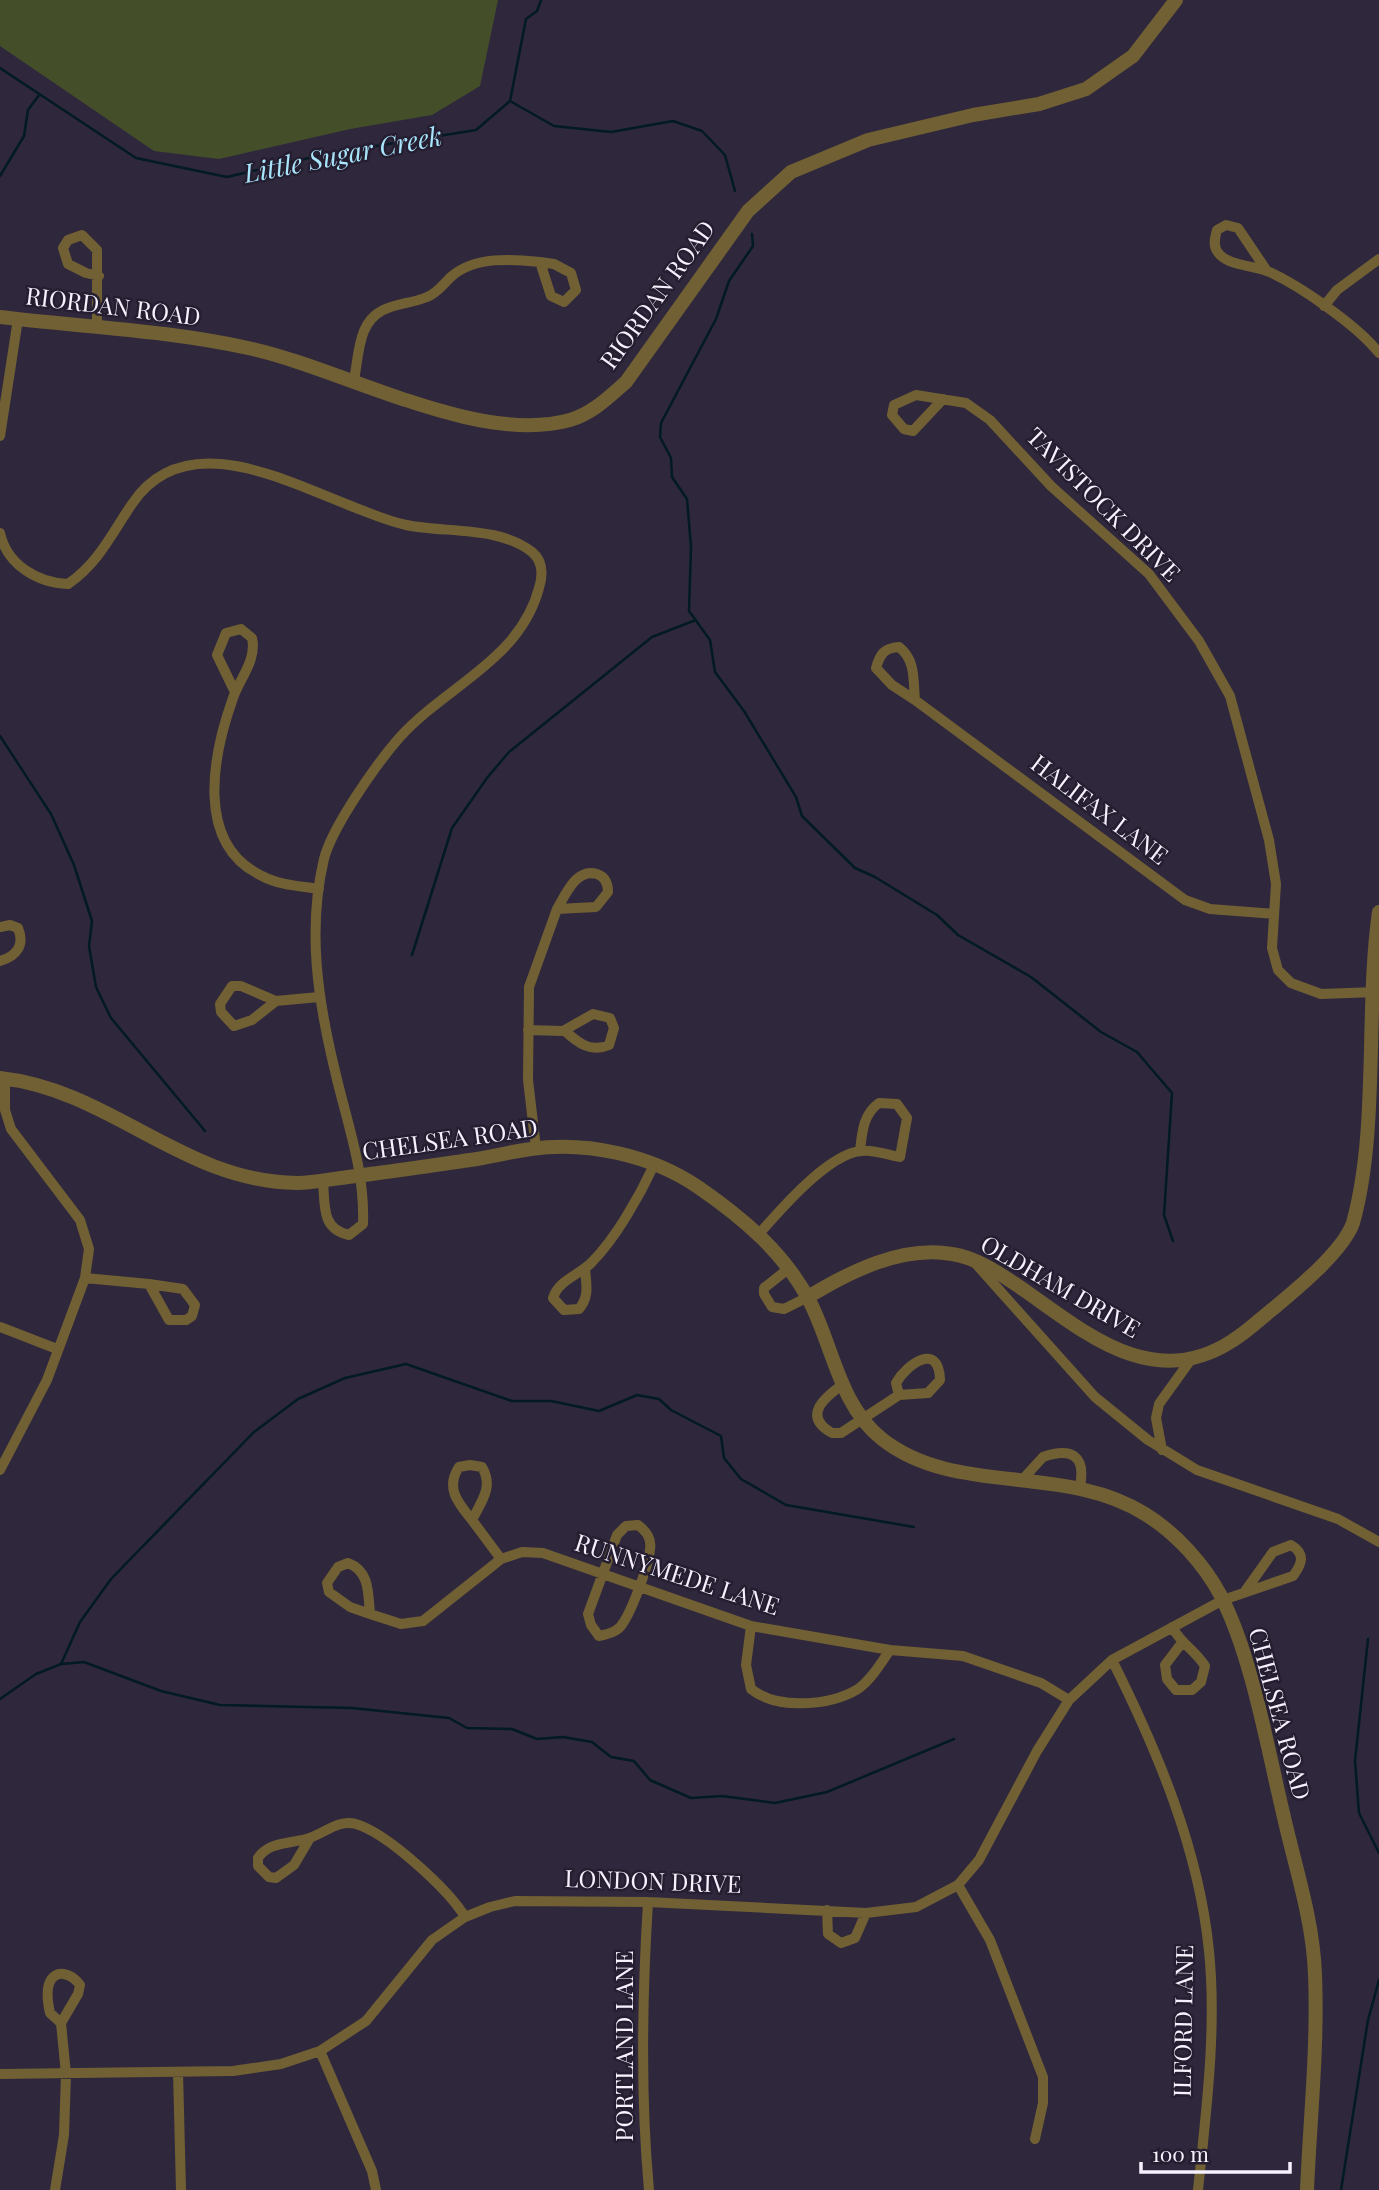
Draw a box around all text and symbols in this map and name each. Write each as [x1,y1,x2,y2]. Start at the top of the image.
water label: Little Sugar Creek [240,117,445,190]
street label: RIORDAN ROAD [592,213,721,374]
street label: RIORDAN ROAD [24,278,203,332]
street label: TAVISTOCK DRIVE [1020,420,1188,588]
street label: HALIFAX LANE [1025,746,1175,871]
street label: CHELSEA ROAD [360,1110,540,1166]
street label: OLDHAM DRIVE [975,1227,1147,1344]
street label: RUNNYMEDE LANE [571,1525,784,1621]
street label: CHELSEA ROAD [1243,1624,1319,1803]
street label: LONDON DRIVE [564,1861,742,1899]
street label: ILFORD LANE [1165,1944,1199,2097]
street label: PORTLAND LANE [607,1950,639,2142]
scale bar [1141,2130,1290,2174]
text: 100 m [1152,2139,1209,2167]

